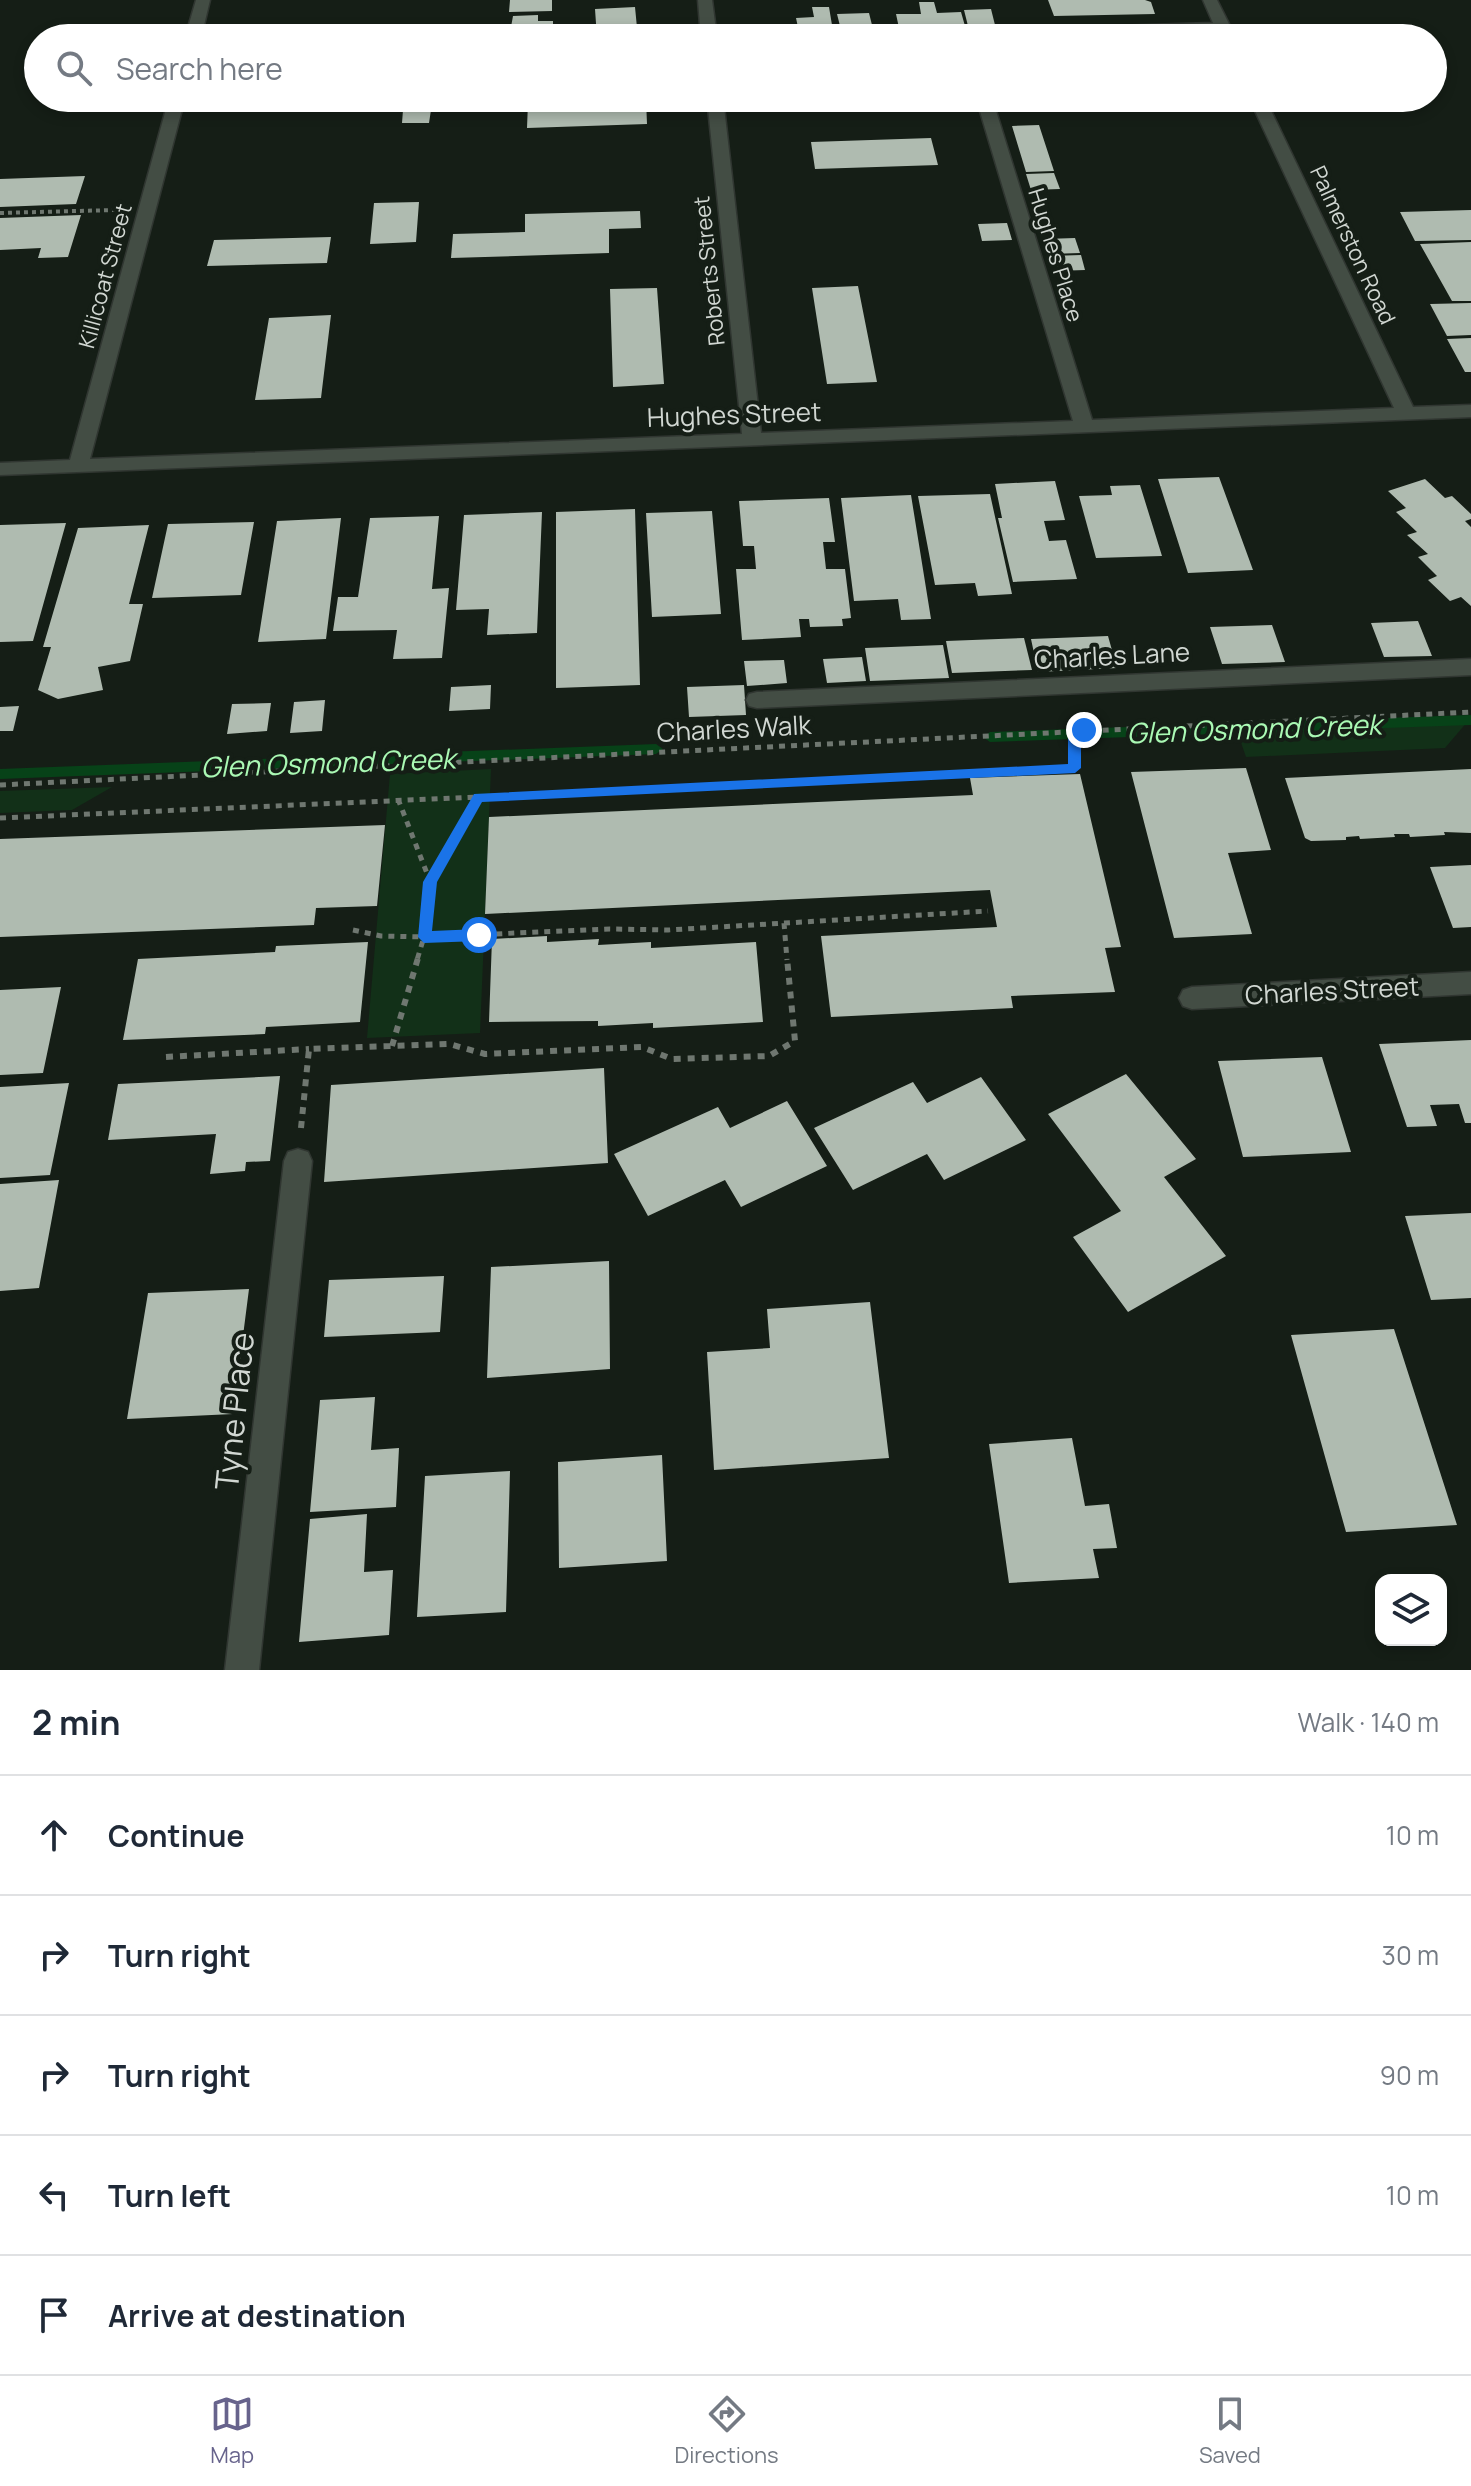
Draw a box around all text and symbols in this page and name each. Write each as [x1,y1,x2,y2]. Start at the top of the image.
search box [24,24,1447,112]
icon: search [52,46,96,90]
text: Search here [116,48,283,89]
street label: Palmerston Road [1303,161,1403,329]
street label: Hughes Place [1021,184,1091,326]
street label: Roberts Street [686,195,732,347]
street label: Killicoat Street [71,200,139,352]
street label: Hughes Street [646,393,822,435]
street label: Charles Lane [1033,633,1191,677]
water label: Glen Osmond Creek [1126,704,1386,751]
street label: Charles Walk [656,706,813,750]
route end [1066,712,1102,748]
water label: Glen Osmond Creek [200,738,460,785]
route start [461,917,497,953]
street label: Charles Street [1244,967,1420,1013]
street label: Tyne Place [204,1330,264,1492]
map controls [1375,1574,1447,1646]
button: layers [1375,1574,1447,1646]
text: 2 min [32,1699,120,1745]
text: Walk · 140 m [1298,1704,1439,1740]
icon: ahead [32,1813,76,1857]
text: Continue [108,1815,244,1856]
text: 10 m [1386,1817,1439,1853]
icon: right [32,1933,76,1977]
text: Turn right [108,1935,251,1976]
text: 30 m [1382,1937,1439,1973]
icon: right [32,2053,76,2097]
text: Turn right [108,2055,251,2096]
text: 90 m [1380,2057,1439,2093]
icon: left [32,2173,76,2217]
text: Turn left [108,2175,231,2216]
text: 10 m [1386,2177,1439,2213]
icon: arrive [32,2293,76,2337]
text: Arrive at destination [108,2295,406,2336]
tab: Map [210,2392,254,2470]
tab: Directions [674,2392,779,2470]
tab: Saved [1199,2392,1261,2470]

